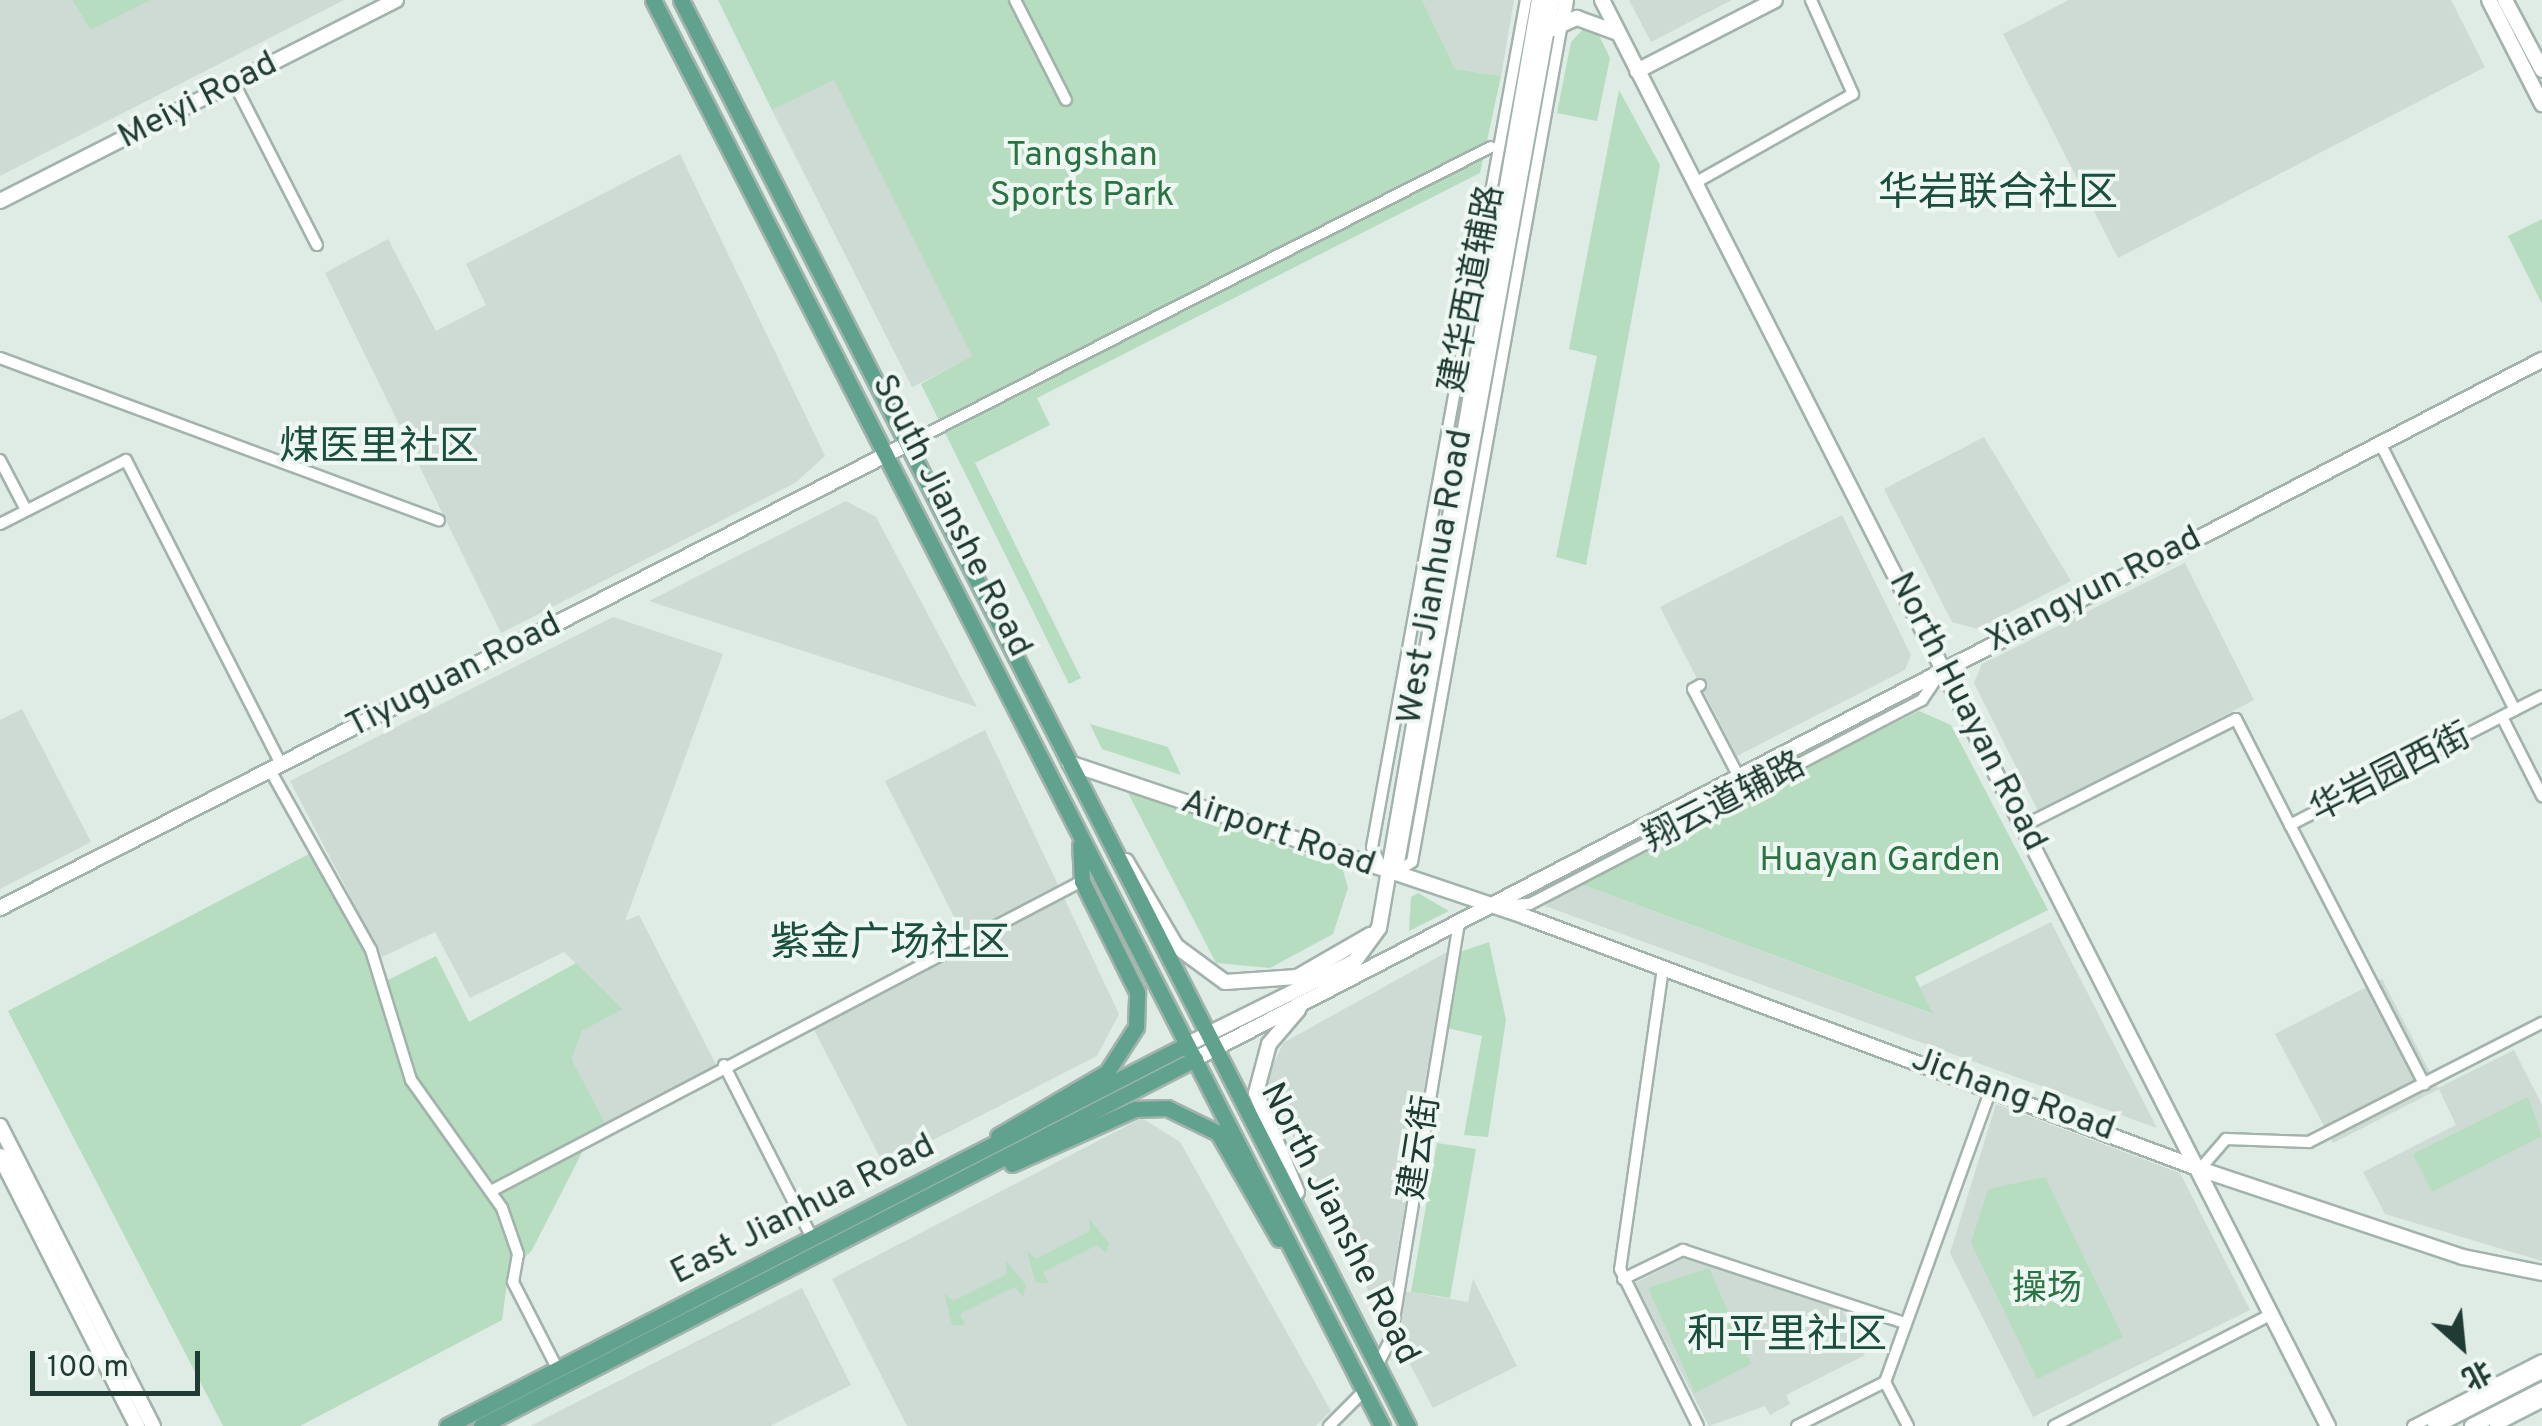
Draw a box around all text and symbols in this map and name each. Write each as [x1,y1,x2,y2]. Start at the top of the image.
street label: Meiyi Road [112,43,284,159]
park label: Tangshan Sports Park [990,135,1174,217]
district label: 华岩联合社区 [1878,171,2118,219]
street label: 建华西道辅路 [1432,182,1514,396]
street label: South Jianshe Road [862,368,1040,664]
district label: 煤医里社区 [279,425,479,473]
street label: West Jianhua Road [1389,426,1483,728]
street label: Xiangyun Road [1979,518,2209,662]
street label: North Huayan Road [1879,566,2055,858]
street label: Tiyuguan Road [340,604,568,748]
street label: 华岩园西街 [2304,716,2478,832]
street label: 翔云道辅路 [1638,745,1812,861]
street label: Airport Road [1175,781,1381,887]
park label: Huayan Garden [1759,840,2001,882]
district label: 紫金广场社区 [770,921,1010,969]
street label: Jichang Road [1906,1039,2120,1151]
street label: North Jianshe Road [1250,1076,1428,1372]
street label: 建云街 [1392,1093,1450,1203]
street label: East Jianhua Road [664,1125,942,1295]
park label: 操场 [2012,1269,2082,1311]
north arrow [2412,1296,2512,1396]
district label: 和平里社区 [1687,1313,1887,1361]
scale bar [35,1331,205,1393]
text: 100 m [47,1350,129,1387]
text: 北 [2455,1350,2496,1395]

